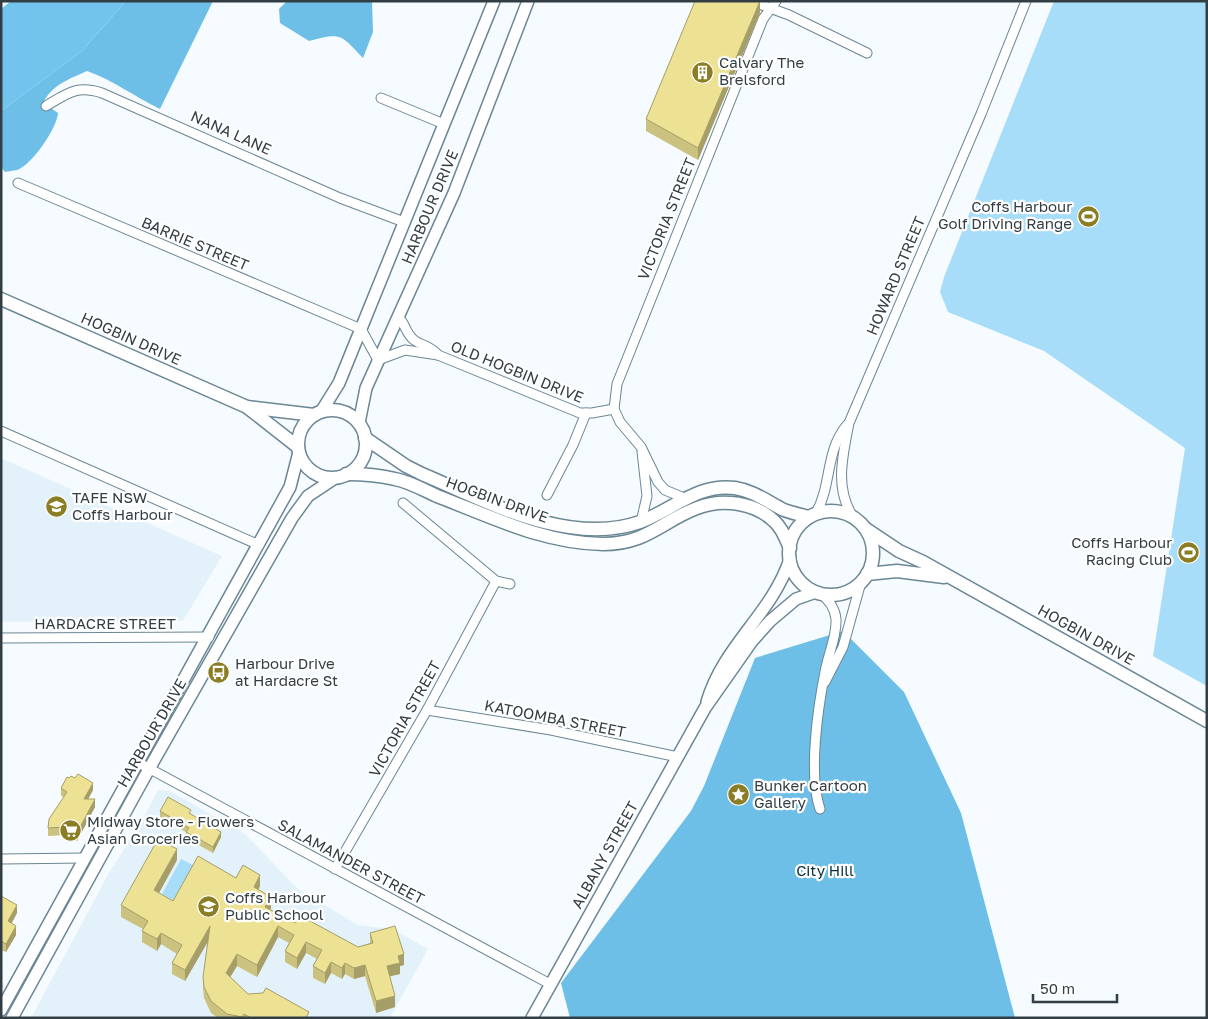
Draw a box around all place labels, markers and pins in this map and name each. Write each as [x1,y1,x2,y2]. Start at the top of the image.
place label: Calvary The Brelsford [719,53,805,88]
building icon: Calvary The Brelsford [691,60,715,84]
place label: Coffs Harbour Golf Driving Range [938,197,1072,232]
sports icon: Coffs Harbour Golf Driving Range [1076,204,1100,228]
place label: TAFE NSW Coffs Harbour [72,488,173,523]
school or university icon: TAFE NSW Coffs Harbour [44,495,68,519]
place label: Coffs Harbour Racing Club [1071,533,1172,568]
sports icon: Coffs Harbour Racing Club [1176,540,1200,564]
place label: Harbour Drive at Hardacre St [235,654,338,689]
bus stop icon: Harbour Drive at Hardacre St [207,661,231,685]
place label: Bunker Cartoon Gallery [754,776,867,811]
place icon: Bunker Cartoon Gallery [726,783,750,807]
place label: Midway Store - Flowers Asian Groceries [87,812,254,847]
supermarket icon: Midway Store - Flowers Asian Groceries [59,819,83,843]
place label: Coffs Harbour Public School [225,888,326,923]
school or university icon: Coffs Harbour Public School [197,895,221,919]

